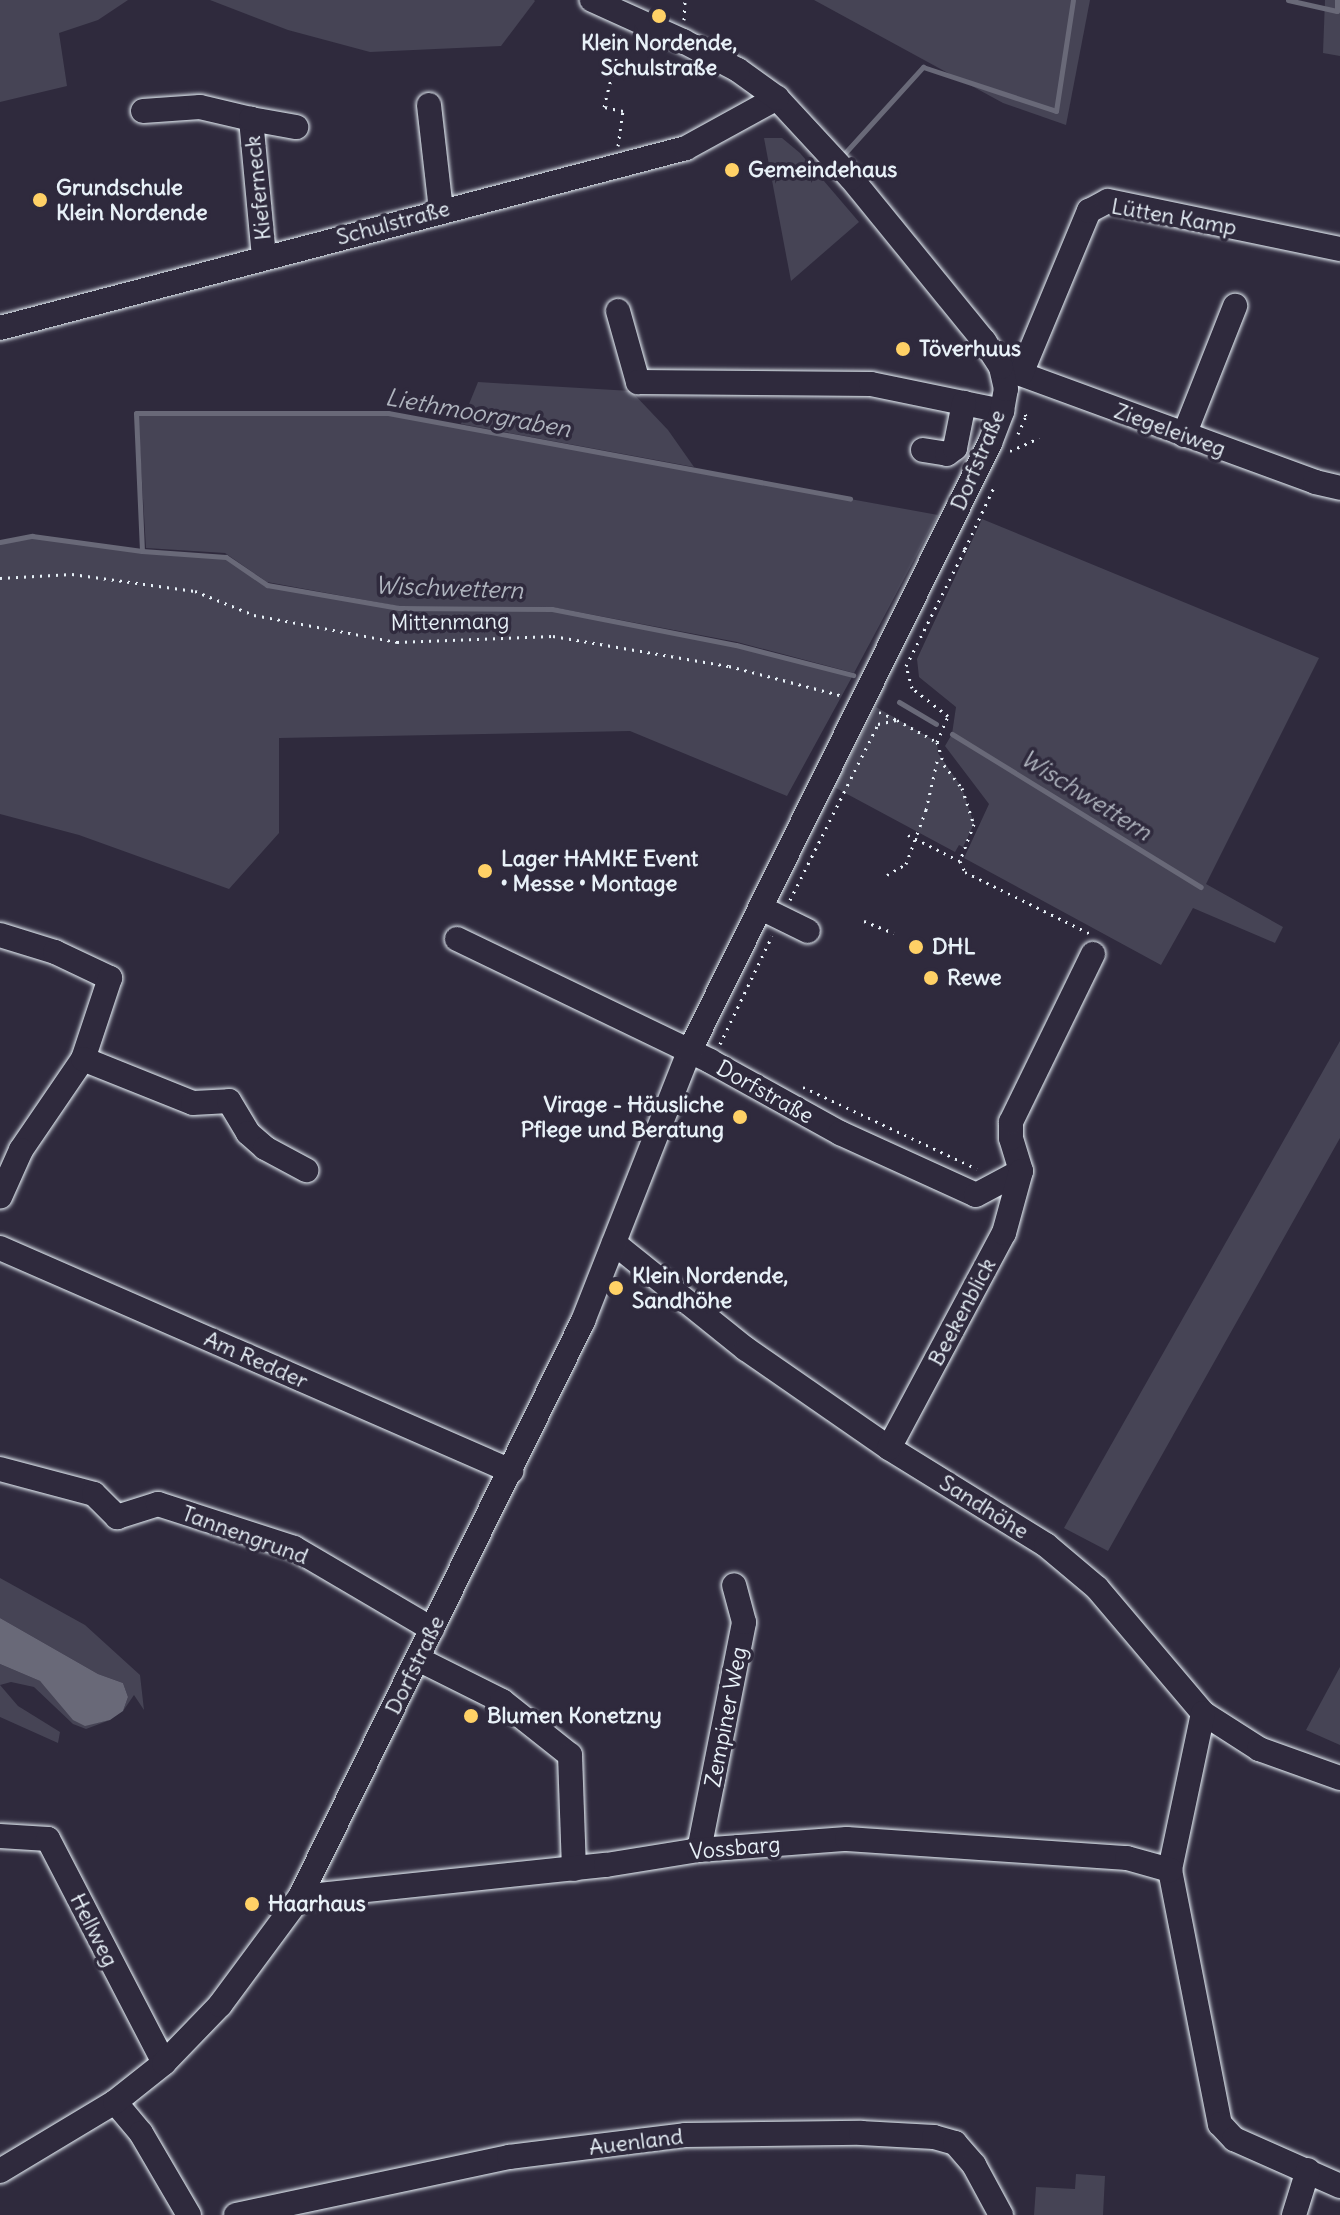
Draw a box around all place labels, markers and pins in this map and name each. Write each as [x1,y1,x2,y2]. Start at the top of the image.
marker: Klein Nordende, Schulstraße [650,7,668,25]
place label: Klein Nordende, Schulstraße [581,29,737,80]
place label: Gemeindehaus [748,157,897,183]
marker: Gemeindehaus [723,161,741,179]
place label: Grundschule Klein Nordende [56,174,207,226]
marker: Grundschule Klein Nordende [31,191,49,209]
place label: Töverhuus [919,336,1021,362]
marker: Töverhuus [894,340,912,358]
place label: Lager HAMKE Event • Messe • Montage [501,845,698,896]
marker: Lager HAMKE Event • Messe • Montage [476,862,494,880]
place label: DHL [932,934,975,960]
marker: DHL [907,938,925,956]
place label: Rewe [947,965,1002,991]
marker: Rewe [922,969,940,987]
place label: Virage - Häusliche Pflege und Beratung [521,1091,724,1142]
marker: Virage - Häusliche Pflege und Beratung [731,1108,749,1126]
place label: Klein Nordende, Sandhöhe [632,1262,788,1314]
marker: Klein Nordende, Sandhöhe [607,1279,625,1297]
place label: Blumen Konetzny [487,1703,662,1729]
marker: Blumen Konetzny [462,1707,480,1725]
place label: Haarhaus [268,1891,366,1917]
marker: Haarhaus [243,1895,261,1913]

